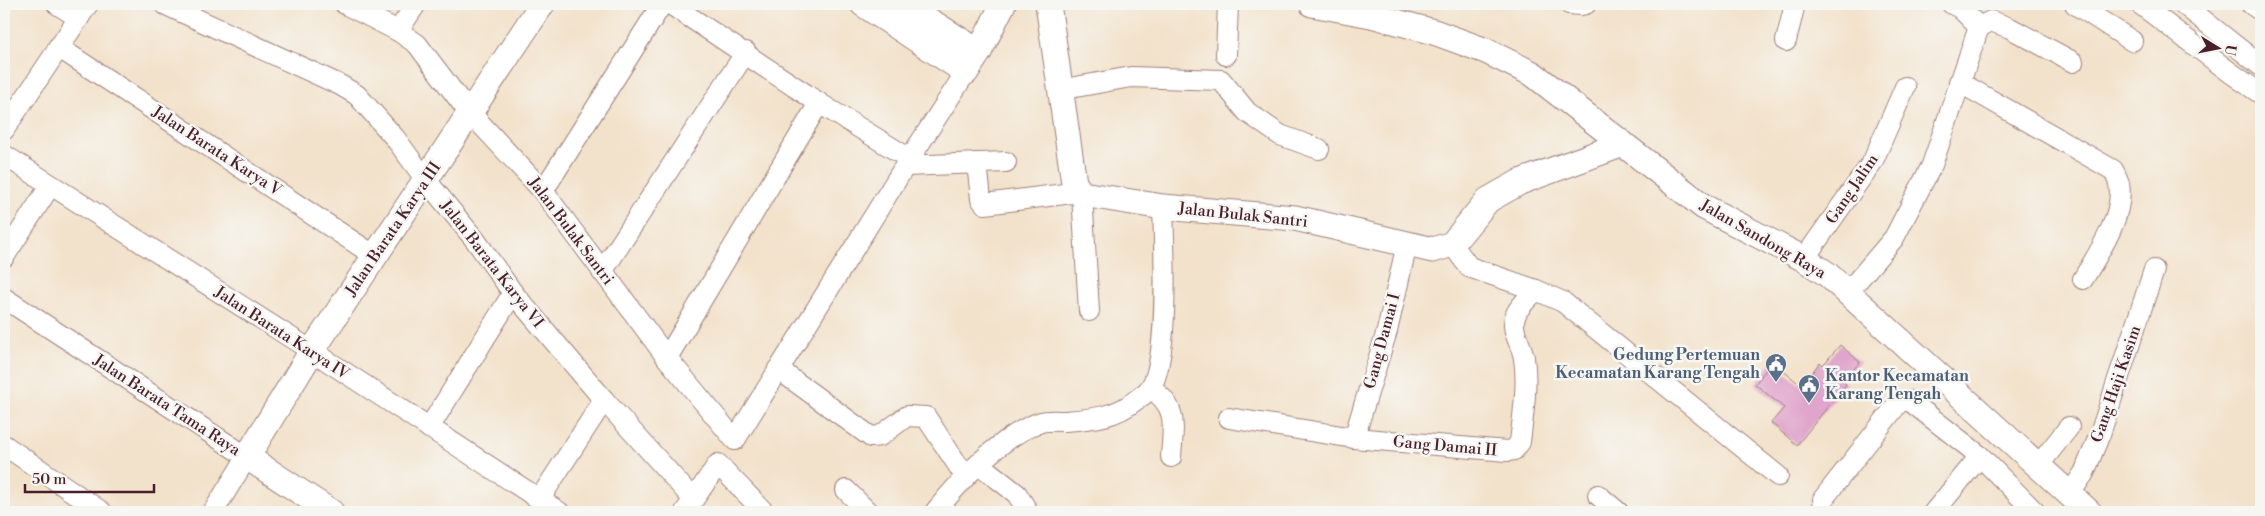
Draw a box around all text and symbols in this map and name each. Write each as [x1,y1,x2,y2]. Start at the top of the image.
north arrow [2192,22,2242,72]
text: U [2220,43,2240,57]
street label: Jalan Barata Karya V [148,101,286,201]
street label: Gang Jalim [1821,150,1883,228]
street label: Jalan Barata Karya III [340,158,445,301]
street label: Jalan Bulak Santri [523,172,618,289]
street label: Jalan Sandong Raya [1696,194,1830,284]
street label: Jalan Barata Karya VI [435,195,548,332]
street label: Jalan Bulak Santri [1176,198,1309,232]
street label: Jalan Barata Karya IV [210,281,354,384]
street label: Gang Damai I [1360,291,1404,391]
street label: Gang Haji Kasim [2087,323,2145,445]
place label: Gedung Pertemuan Kecamatan Karang Tengah [1555,345,1760,383]
street label: Jalan Barata Tama Raya [89,349,245,460]
public building icon: Gedung Pertemuan Kecamatan Karang Tengah [1764,352,1788,383]
place label: Kantor Kecamatan Karang Tengah [1825,366,1969,404]
public building icon: Kantor Kecamatan Karang Tengah [1797,373,1821,404]
street label: Gang Damai II [1392,431,1498,461]
scale bar [25,461,154,493]
text: 50 m [32,470,66,489]

